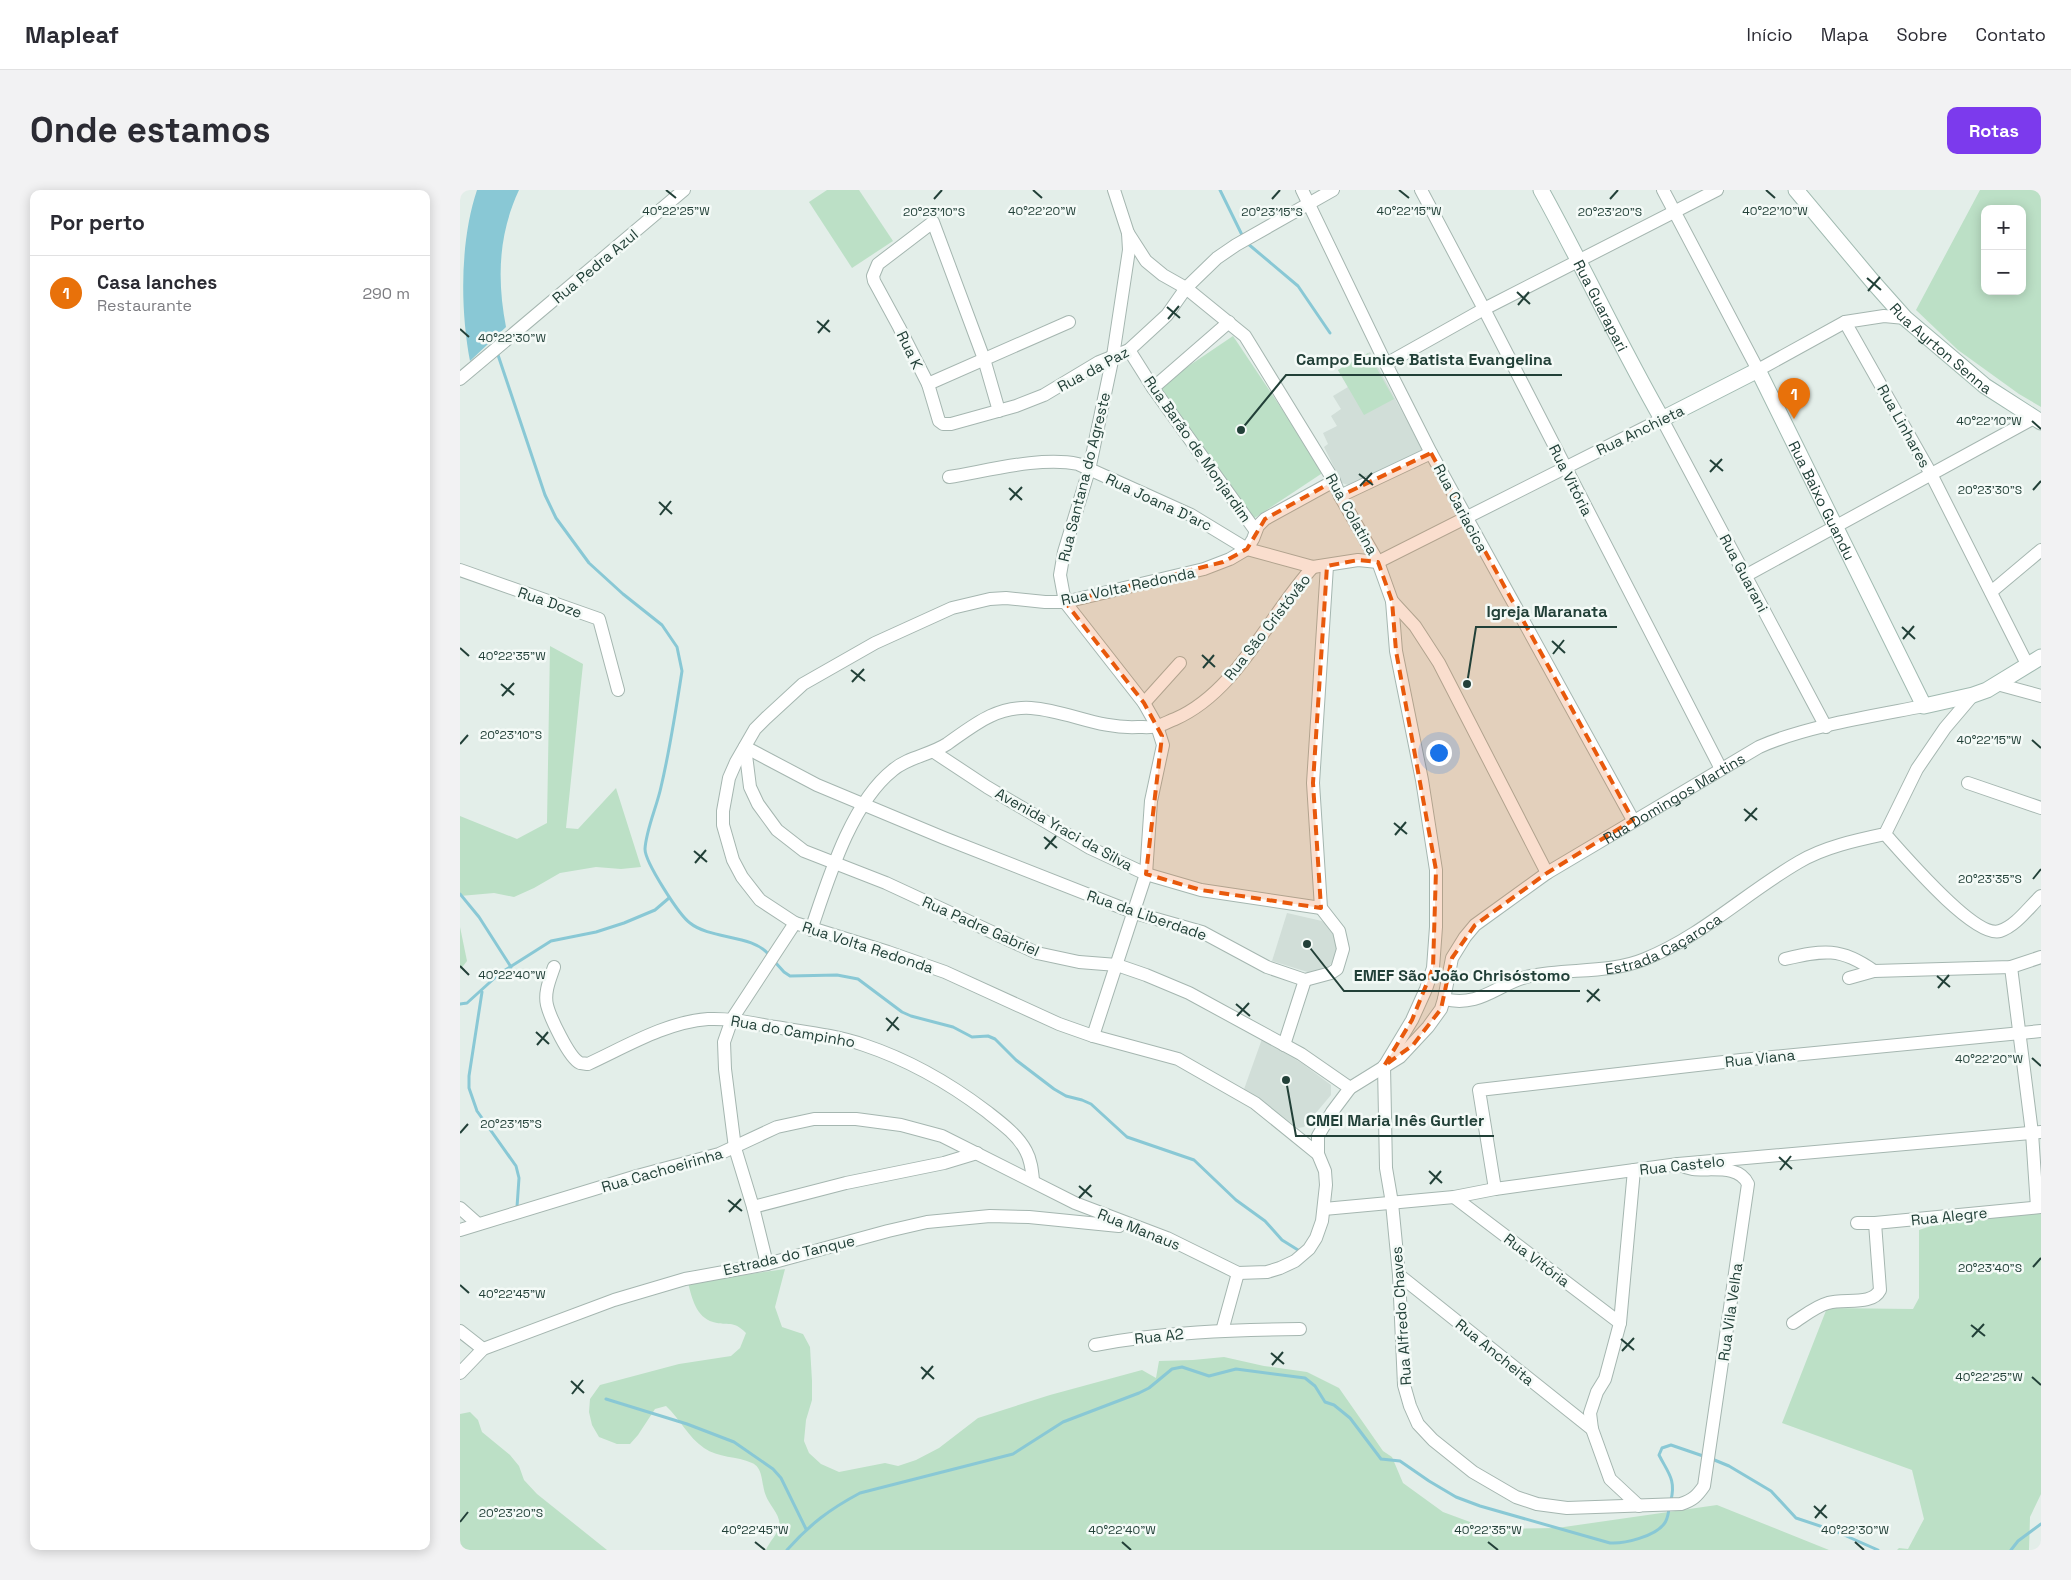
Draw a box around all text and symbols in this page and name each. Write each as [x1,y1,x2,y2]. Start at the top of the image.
text: Mapleaf [25,19,119,50]
text: Início [1747,23,1793,46]
text: Mapa [1821,23,1869,46]
text: Sobre [1897,23,1947,46]
text: Contato [1975,23,2046,46]
button: Rotas [1947,107,2041,154]
text: Onde estamos [30,108,271,152]
text: 40°22'25"W [642,203,710,219]
text: 40°22'20"W [1008,203,1076,219]
text: 40°22'15"W [1376,203,1442,219]
text: 40°22'10"W [1742,203,1808,219]
text: 20°23'10"S [903,204,965,220]
text: 20°23'15"S [1241,204,1303,220]
text: 20°23'20"S [1578,204,1642,220]
map controls [1981,205,2026,295]
button: + [1981,205,2026,250]
text: Por perto [50,209,145,236]
street label: Rua Pedra Azul [548,225,642,307]
button: − [1981,250,2026,295]
street label: Rua Guarapari [1570,256,1633,354]
text: Casa lanches [97,270,217,295]
text: 1 [62,283,70,304]
text: 290 m [362,283,410,304]
text: Restaurante [97,295,192,316]
street label: Rua Ayrton Senna [1886,298,1996,398]
street label: Rua K [893,328,927,372]
text: 40°22'30"W [478,330,546,346]
street label: Rua da Paz [1054,342,1132,396]
callout: Campo Eunice Batista Evangelina [1286,344,1562,375]
text: Campo Eunice Batista Evangelina [1296,349,1552,370]
street label: Rua Barão de Monjardim [1140,372,1256,526]
pin: 1 [1778,378,1810,419]
street label: Rua Linhares [1873,381,1935,471]
street label: Rua Santana do Agreste [1054,390,1114,564]
street label: Rua Anchieta [1593,400,1687,459]
text: 40°22'10"W [1956,413,2022,429]
street label: Rua Baixo Guandu [1785,437,1860,563]
street label: Rua Vitória [1545,441,1597,519]
street label: Rua Cariacica [1430,461,1492,556]
street label: Rua Joana D'arc [1103,469,1215,535]
street label: Rua Colatina [1322,470,1382,558]
text: 20°23'30"S [1958,482,2022,498]
street label: Rua Guarani [1715,531,1773,615]
street label: Rua Volta Redonda [1059,562,1197,610]
street label: Rua São Cristóvão [1220,570,1314,684]
street label: Rua Doze [515,582,585,622]
callout: Igreja Maranata [1476,596,1617,627]
text: Igreja Maranata [1486,601,1608,622]
text: 40°22'35"W [478,648,546,664]
text: 20°23'10"S [480,727,542,743]
text: 40°22'15"W [1956,732,2022,748]
your location [1426,740,1452,766]
street label: Rua Domingos Martins [1599,748,1748,847]
street label: Avenida Yraci da Silva [992,783,1136,875]
text: 20°23'35"S [1958,871,2022,887]
street label: Rua da Liberdade [1084,886,1210,944]
street label: Rua Padre Gabriel [919,892,1043,960]
street label: Estrada Caçaroca [1604,908,1725,978]
street label: Rua Volta Redonda [800,917,936,977]
callout: EMEF São João Chrisóstomo [1344,960,1580,991]
text: EMEF São João Chrisóstomo [1354,965,1570,986]
text: 40°22'40"W [478,967,546,983]
street label: Rua do Campinho [729,1011,857,1051]
street label: Rua Viana [1724,1045,1796,1071]
text: 40°22'20"W [1955,1051,2023,1067]
callout: CMEI Maria Inês Gurtler [1296,1105,1494,1136]
text: CMEI Maria Inês Gurtler [1306,1110,1484,1131]
text: 20°23'15"S [480,1116,542,1132]
street label: Rua Cachoeirinha [599,1143,725,1196]
street label: Rua Castelo [1638,1151,1726,1179]
street label: Rua Alegre [1910,1203,1988,1229]
street label: Rua Manaus [1095,1204,1183,1254]
street label: Rua Vitória [1500,1229,1574,1291]
street label: Estrada do Tanque [721,1231,857,1279]
street label: Rua Alfredo Chaves [1387,1246,1415,1386]
text: 20°23'40"S [1958,1260,2022,1276]
street label: Rua Vila Velha [1714,1261,1746,1362]
text: 40°22'45"W [478,1286,546,1302]
street label: Rua Ancheita [1452,1314,1538,1390]
street label: Rua A2 [1133,1324,1185,1348]
text: 40°22'25"W [1955,1369,2023,1385]
text: 20°23'20"S [479,1505,543,1521]
text: 40°22'45"W [721,1522,789,1538]
text: 40°22'40"W [1088,1522,1156,1538]
text: 40°22'35"W [1454,1522,1522,1538]
text: 40°22'30"W [1821,1522,1889,1538]

